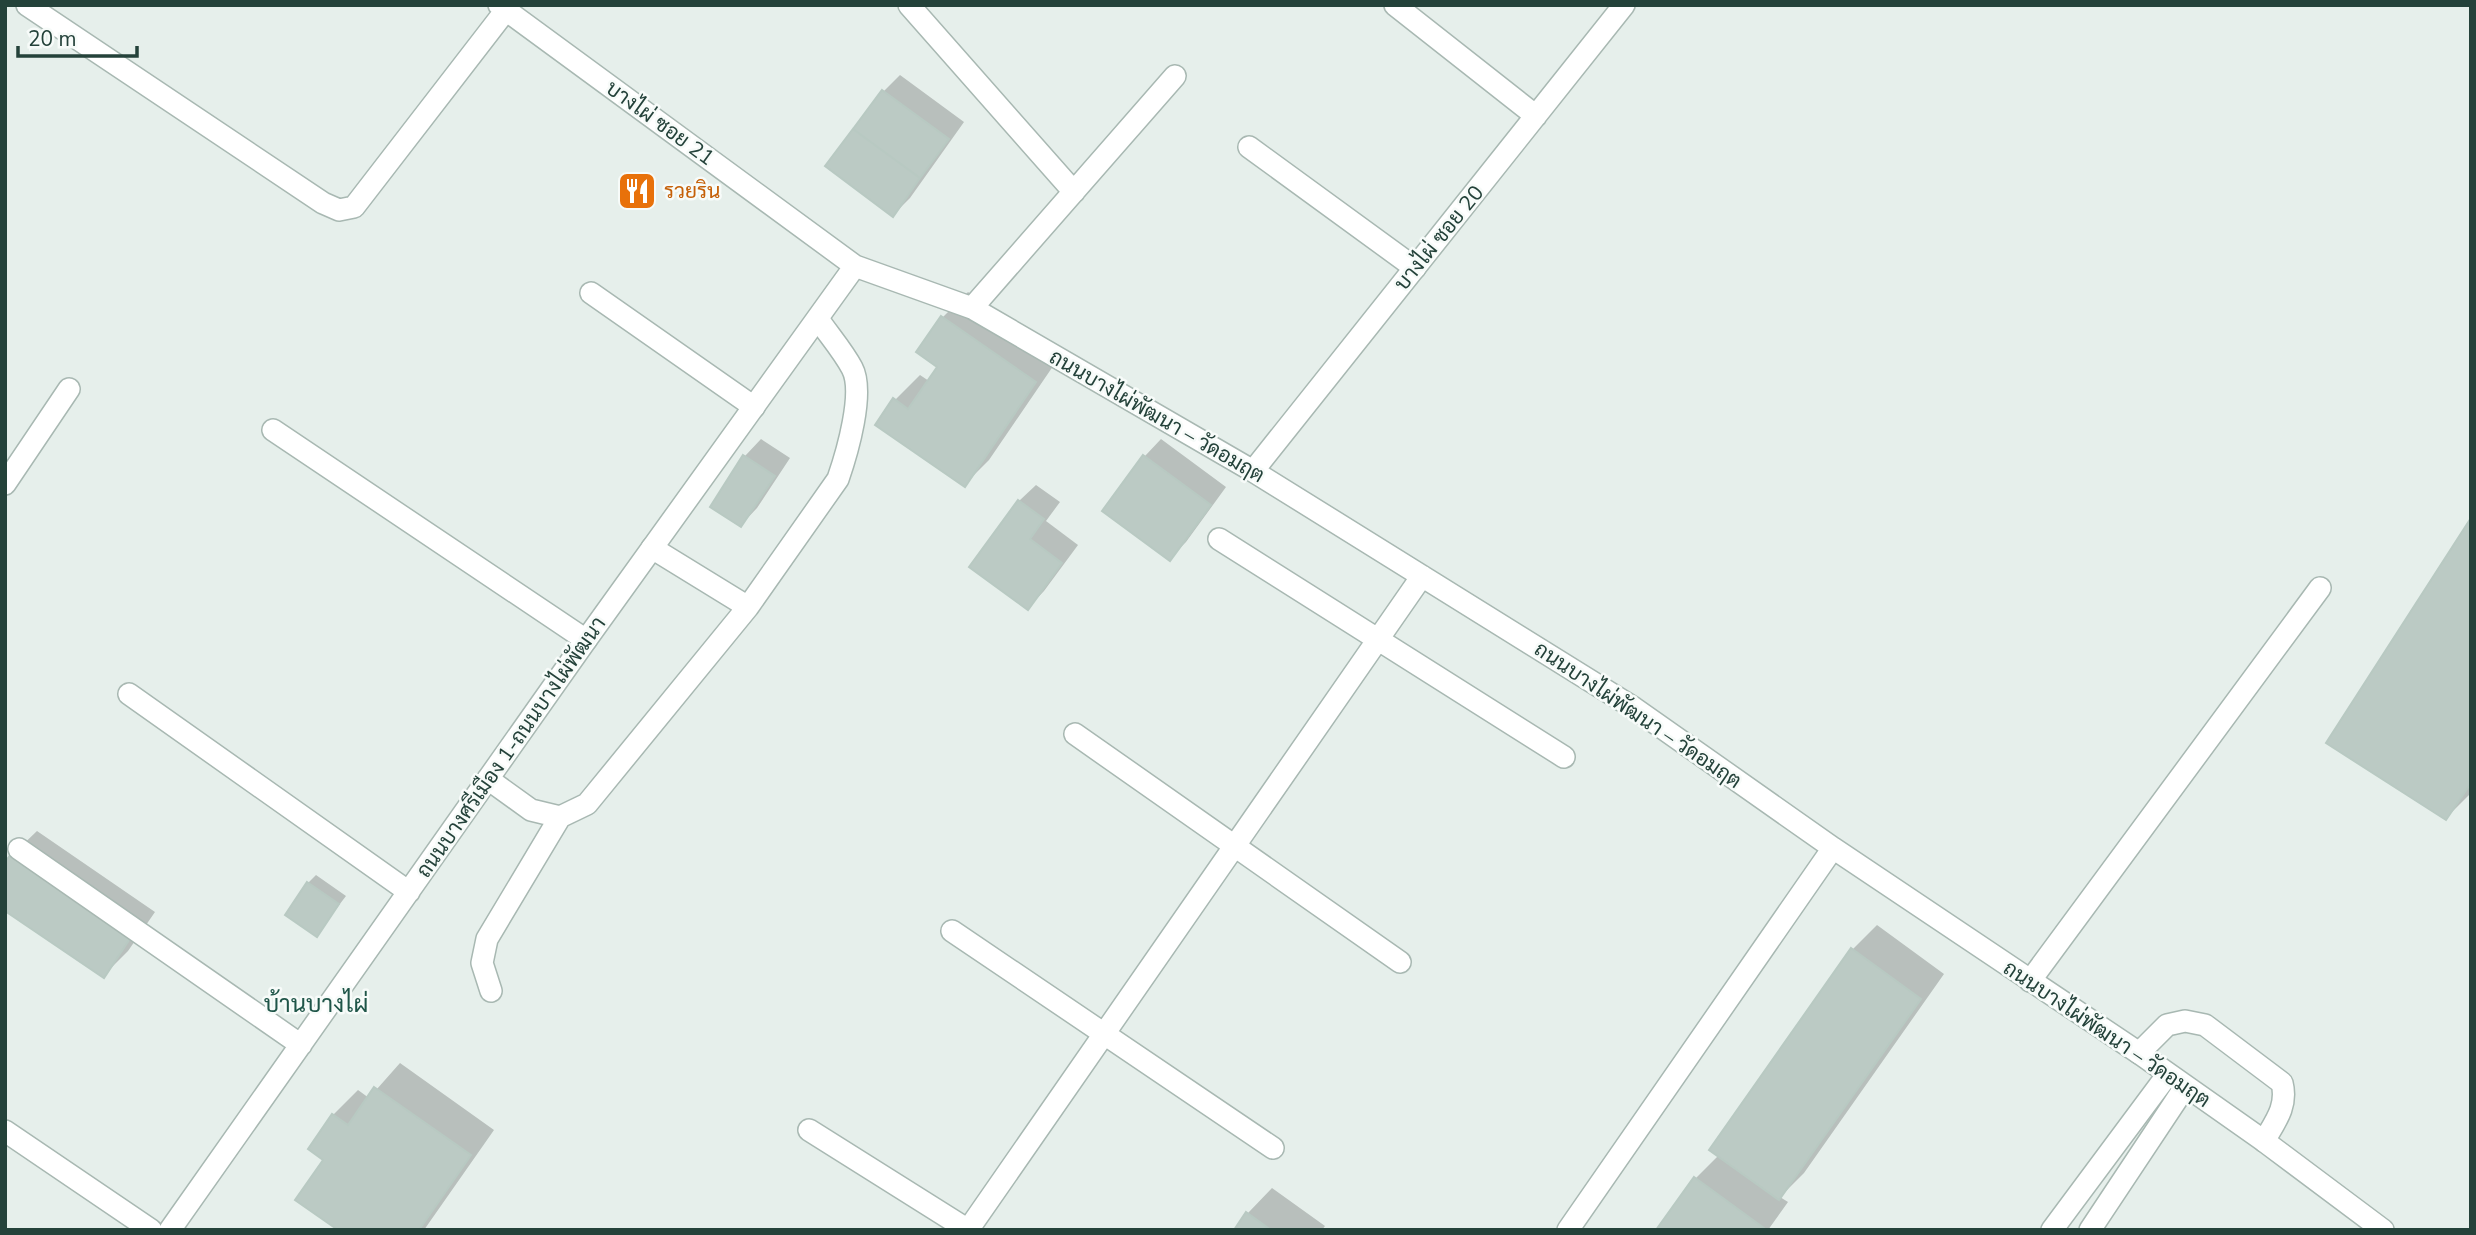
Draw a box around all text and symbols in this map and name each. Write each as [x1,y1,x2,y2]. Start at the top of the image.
scale bar [18,14,136,58]
text: 20 m [28,25,77,53]
street label: บางไผ่ ซอย 21 [600,74,720,172]
restaurant icon: รวยริน [616,170,658,212]
place label: รวยริน [664,177,720,205]
street label: บางไผ่ ซอย 20 [1388,180,1490,296]
street label: ถนนบางไผ่พัฒนา – วัดอมฤต [1044,343,1270,489]
street label: ถนนบางศรีเมือง 1-ถนนบางไผ่พัฒนา [410,611,612,883]
street label: ถนนบางไผ่พัฒนา – วัดอมฤต [1529,635,1747,795]
street label: ถนนบางไผ่พัฒนา – วัดอมฤต [1998,954,2216,1114]
district label: บ้านบางไผ่ [264,988,368,1020]

